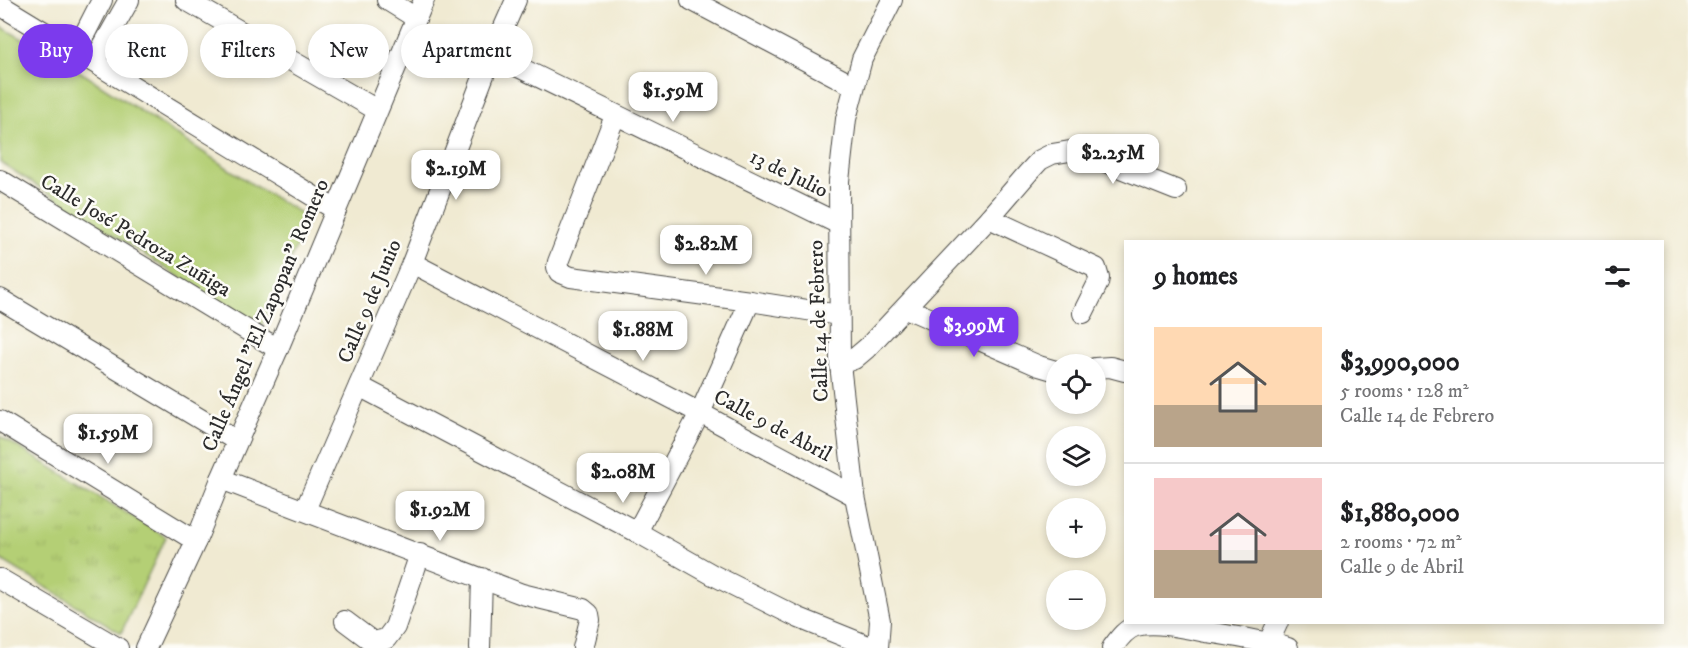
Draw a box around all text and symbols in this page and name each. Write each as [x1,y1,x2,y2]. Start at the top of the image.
chip: Buy [18,24,93,78]
chip: Rent [105,24,188,78]
chip: Filters [200,24,296,78]
chip: New [308,24,389,78]
chip: Apartment [401,24,533,78]
pin: $1.59M [624,72,722,123]
text: $1.59M [643,79,703,104]
pin: $2.25M [1064,134,1162,185]
text: $2.25M [1081,141,1145,166]
street label: 13 de Julio [745,144,832,204]
pin: $2.19M [407,150,505,201]
text: $2.19M [425,157,487,182]
street label: Calle José Pedroza Zuñiga [35,169,236,303]
street label: Calle Ángel "El Zapopan" Romero [195,174,335,456]
pin: $2.82M [657,225,755,276]
text: $2.82M [674,232,738,257]
street label: Calle 9 de Junio [332,236,408,367]
street label: Calle 14 de Febrero [803,240,835,402]
text: 9 homes [1154,260,1238,293]
icon: filters [1601,260,1634,293]
pin: $3.99M [925,307,1023,358]
pin: $1.88M [594,311,692,362]
text: $3.99M [943,314,1005,339]
text: $1.88M [612,318,674,343]
text: $3,990,000 [1340,346,1460,379]
icon: home [1202,351,1274,423]
map controls [1046,354,1106,630]
button: locate [1046,354,1106,414]
text: 5 rooms · 128 m² [1340,379,1469,404]
street label: Calle 9 de Abril [709,384,837,468]
text: Calle 14 de Febrero [1340,404,1494,429]
pin: $1.59M [59,414,157,465]
text: $1.59M [78,421,138,446]
button: layers [1046,426,1106,486]
pin: $2.08M [574,453,672,504]
text: $2.08M [591,460,655,485]
pin: $1.92M [391,491,489,542]
text: $1,880,000 [1340,497,1460,530]
text: $1.92M [409,498,471,523]
button: + [1046,498,1106,558]
icon: home [1202,502,1274,574]
text: 2 rooms · 72 m² [1340,530,1462,555]
text: Calle 9 de Abril [1340,555,1464,580]
button: − [1046,570,1106,630]

